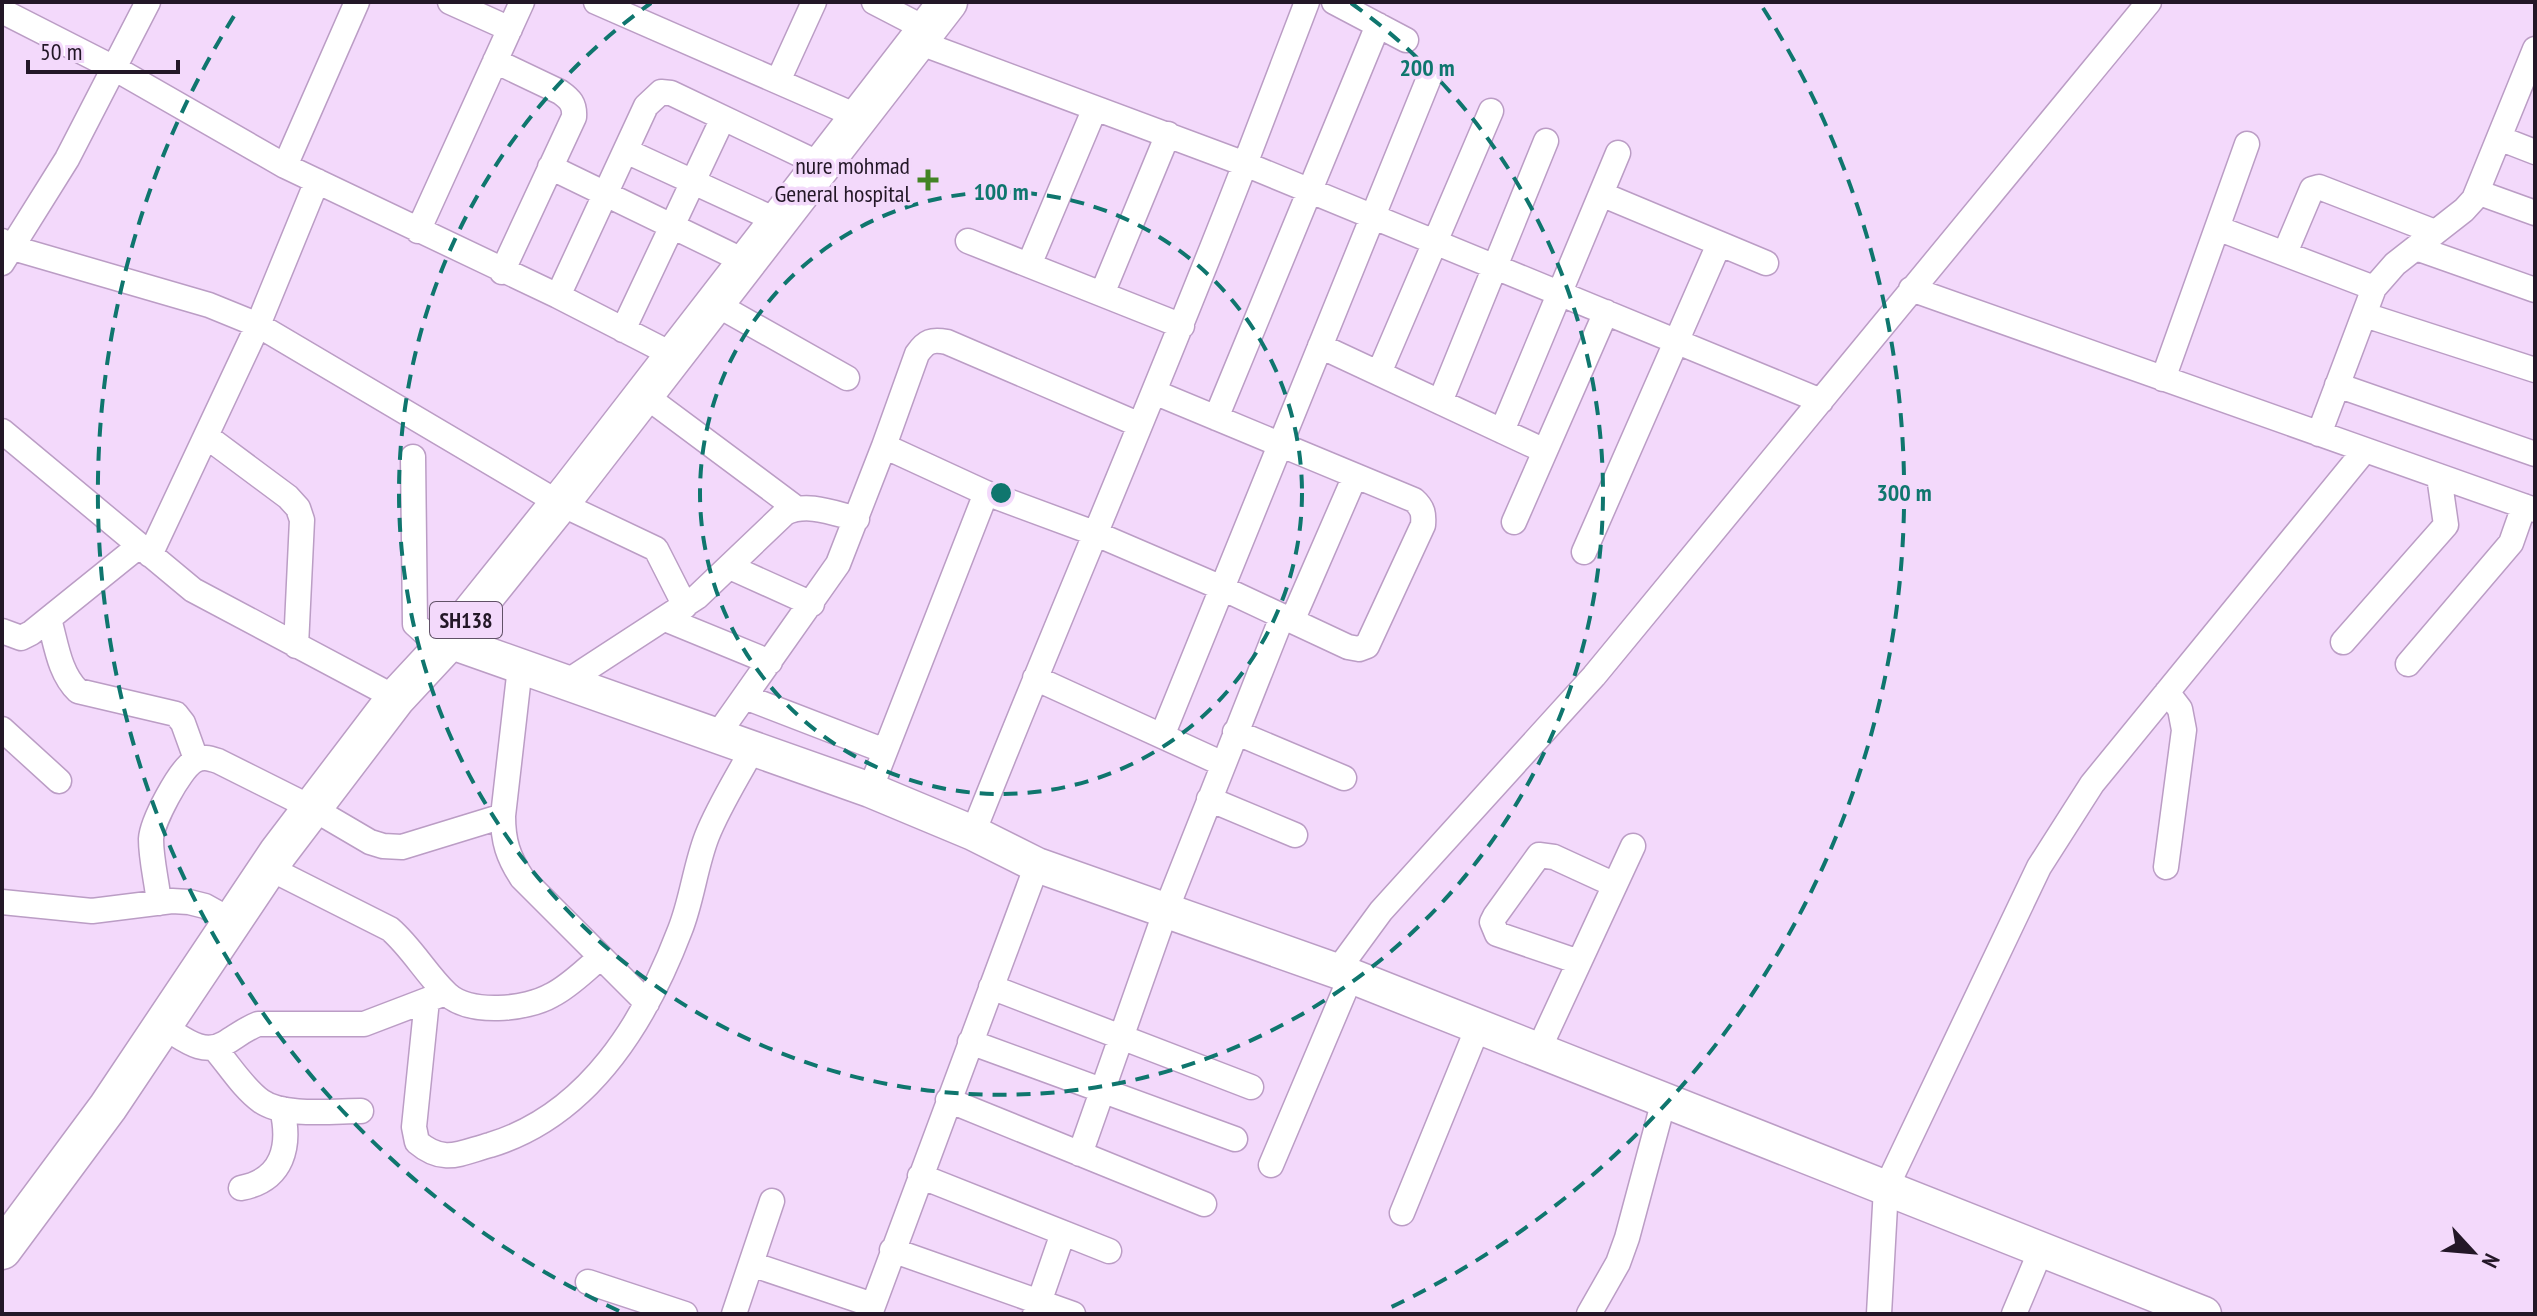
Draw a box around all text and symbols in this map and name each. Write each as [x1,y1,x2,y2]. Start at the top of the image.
scale bar [28,24,178,74]
text: 50 m [40,36,82,67]
text: 200 m [1399,52,1455,83]
place label: nure mohmad General hospital [774,150,910,209]
marker: nure mohmad General hospital [917,169,939,191]
text: 100 m [973,176,1029,207]
text: 300 m [1876,477,1932,508]
centre of rings [987,479,1015,507]
road number: SH138 [430,602,502,638]
north arrow [2433,1212,2513,1292]
text: N [2476,1249,2506,1272]

